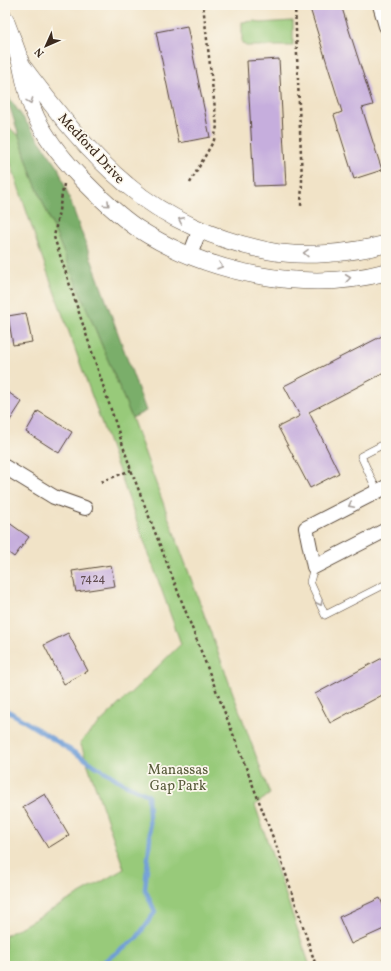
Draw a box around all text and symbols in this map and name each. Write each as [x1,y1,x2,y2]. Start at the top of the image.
north arrow [26,26,66,66]
text: N [32,44,48,60]
one-way arrow [25,97,33,104]
street label: Medford Drive [53,110,129,189]
one-way arrow [102,199,110,207]
one-way arrow [178,217,186,225]
one-way arrow [303,249,309,257]
one-way arrow [216,261,223,270]
one-way arrow [345,274,351,283]
one-way arrow [348,500,356,507]
house number: 7424 [80,571,106,587]
one-way arrow [315,598,323,606]
park label: Manassas Gap Park [148,761,208,796]

